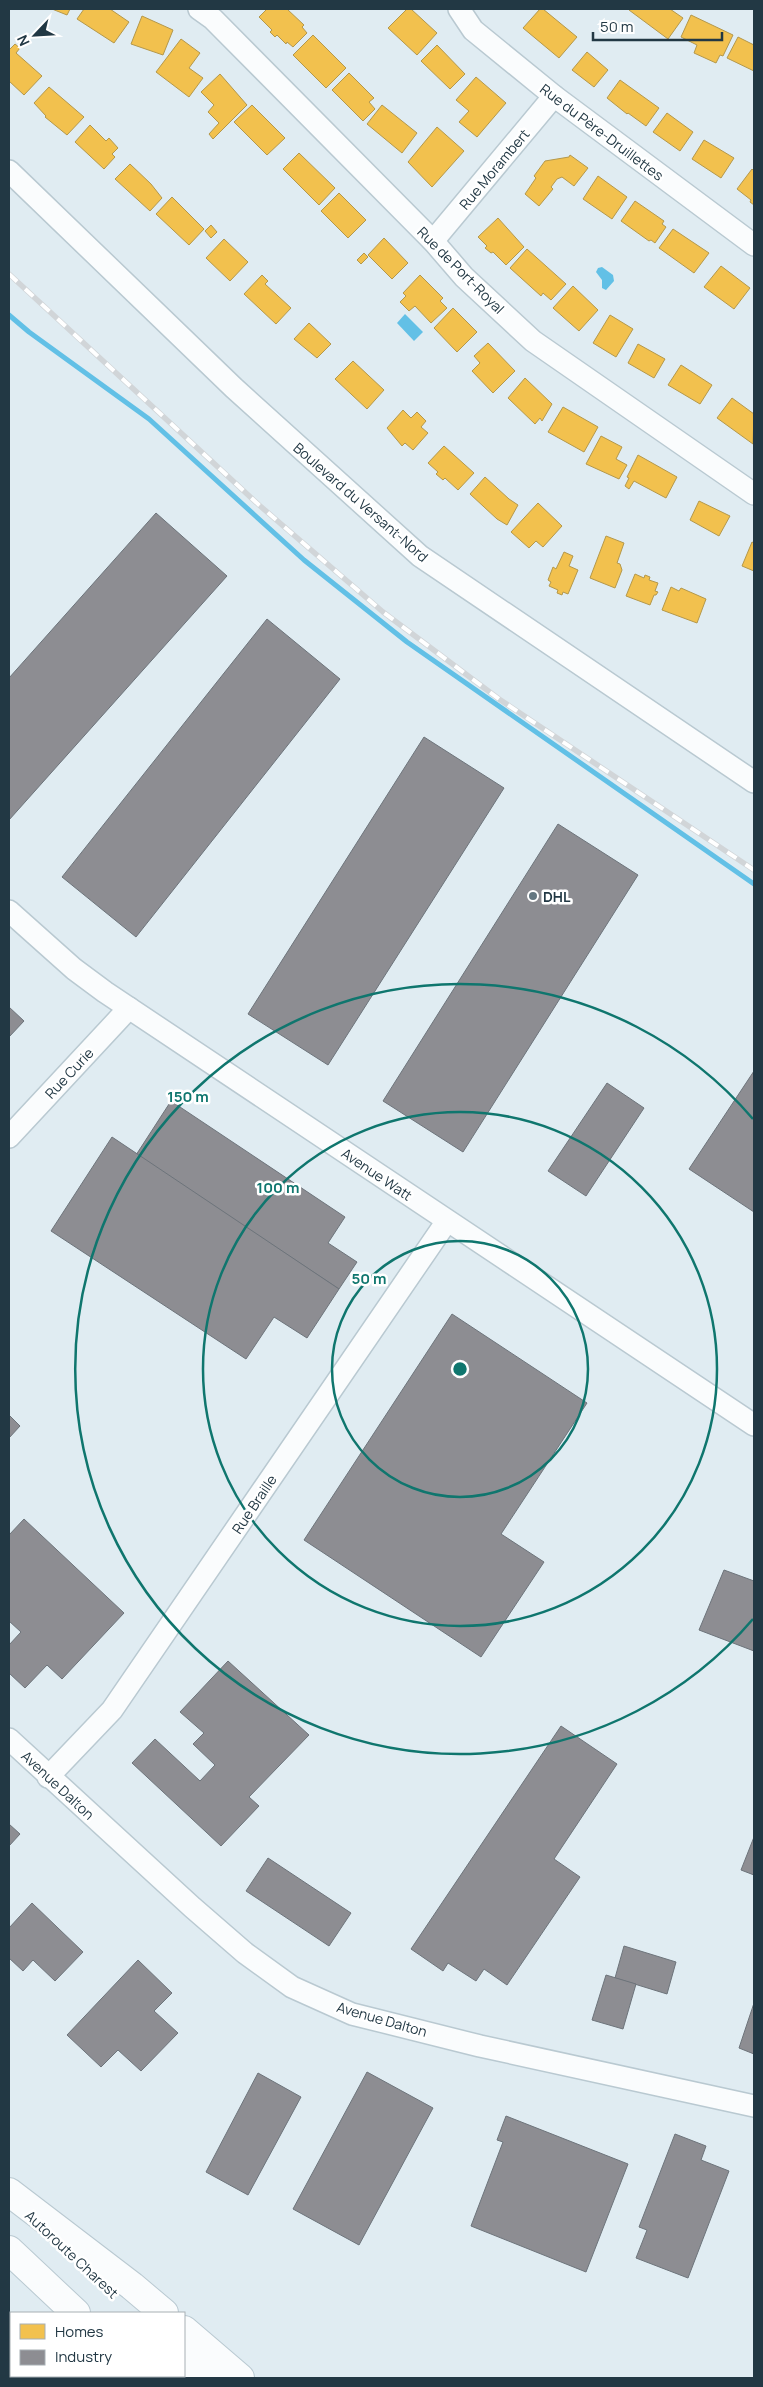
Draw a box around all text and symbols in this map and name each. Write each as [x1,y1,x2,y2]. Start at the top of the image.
north arrow [10,10,60,60]
scale bar [593,10,722,42]
text: 50 m [600,16,634,37]
text: N [12,32,34,49]
street label: Rue du Père-Druillettes [536,79,668,185]
street label: Rue Morambert [455,124,534,213]
street label: Rue de Port-Royal [413,222,509,318]
street label: Boulevard du Versant-Nord [290,438,432,566]
place label: DHL [543,887,571,906]
marker: DHL [527,890,539,902]
street label: Rue Curie [41,1043,97,1103]
text: 150 m [167,1086,209,1107]
street label: Avenue Watt [338,1143,416,1205]
text: 100 m [257,1177,299,1198]
text: 50 m [351,1268,387,1289]
centre of rings [451,1360,469,1378]
street label: Rue Braille [227,1471,281,1537]
street label: Avenue Dalton [17,1746,99,1824]
street label: Avenue Dalton [335,1997,429,2041]
street label: Autoroute Charest [21,2206,123,2302]
legend [10,2312,185,2377]
text: Homes [55,2321,104,2342]
text: Industry [55,2346,112,2367]

